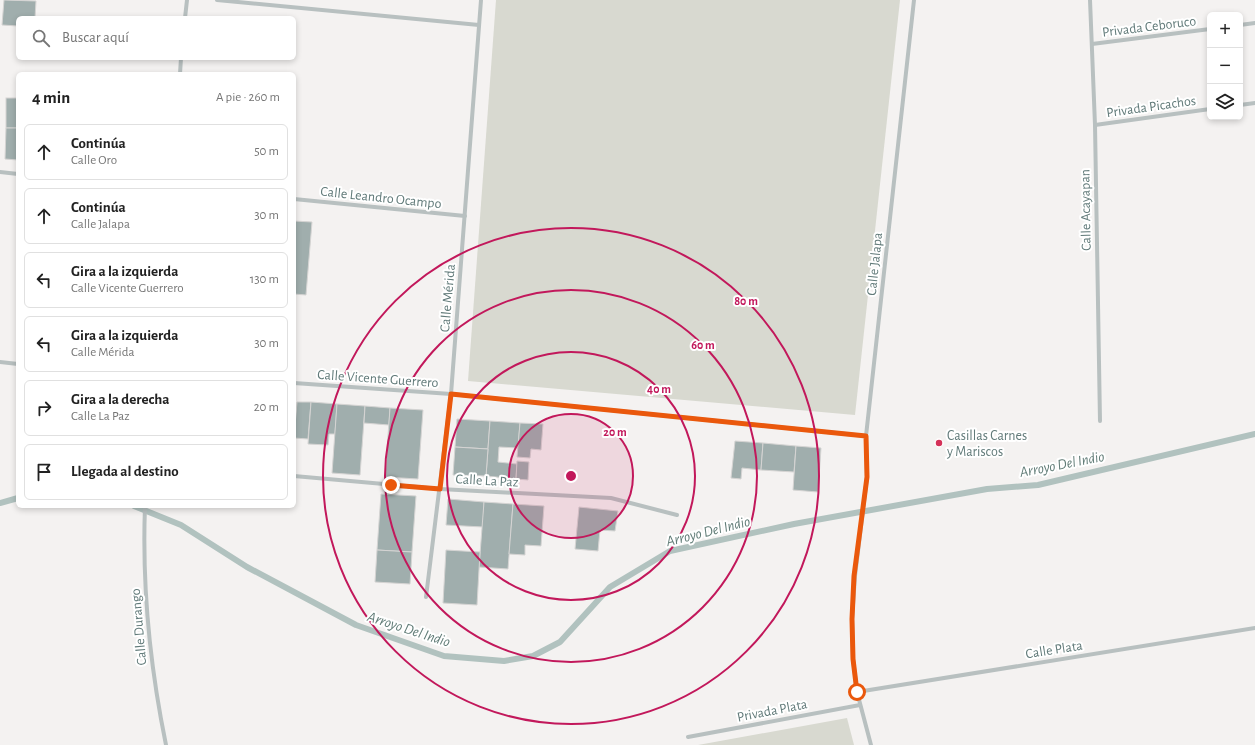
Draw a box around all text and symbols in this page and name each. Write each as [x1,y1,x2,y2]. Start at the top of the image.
map controls [1207,12,1243,120]
button: + [1207,12,1243,48]
street label: Privada Ceboruco [1101,14,1197,40]
search box [16,16,296,60]
icon: search [30,27,52,49]
text: Buscar aquí [62,30,129,45]
button: − [1207,48,1243,84]
button: layers [1207,84,1243,120]
text: 4 min [32,89,70,106]
text: A pie · 260 m [216,91,280,104]
street label: Privada Picachos [1105,94,1197,120]
text: Continúa [71,136,126,151]
icon: ahead [33,141,55,163]
text: 50 m [254,145,279,158]
text: Calle Oro [71,154,117,167]
street label: Calle Acayapan [1078,169,1094,251]
street label: Calle Leandro Ocampo [320,185,442,211]
text: Continúa [71,200,126,215]
icon: ahead [33,205,55,227]
text: 30 m [254,209,279,222]
text: Calle Jalapa [71,218,130,231]
street label: Calle Jalapa [865,231,885,296]
street label: Calle Mérida [438,263,458,333]
text: Gira a la izquierda [71,264,178,279]
icon: left [33,269,55,291]
text: 130 m [250,273,279,286]
text: Calle Vicente Guerrero [71,282,184,295]
text: 80 m [734,295,758,307]
text: Gira a la izquierda [71,328,178,343]
icon: left [33,333,55,355]
text: 30 m [254,337,279,350]
text: 60 m [691,339,715,351]
text: Calle Mérida [71,346,134,359]
street label: Calle Vicente Guerrero [317,368,439,390]
text: 40 m [647,383,671,395]
text: Gira a la derecha [71,392,170,407]
icon: right [33,397,55,419]
text: 20 m [254,401,279,414]
text: Calle La Paz [71,410,130,423]
text: 20 m [603,426,627,438]
place label: Casillas Carnes y Mariscos [946,429,1027,459]
marker: Casillas Carnes y Mariscos [934,438,944,448]
water label: Arroyo Del Indio [1018,449,1106,480]
icon: arrive [33,461,55,483]
text: Llegada al destino [71,464,179,479]
centre of rings [564,469,578,483]
street label: Calle La Paz [455,472,519,490]
route end [382,476,400,494]
water label: Arroyo Del Indio [664,514,752,549]
street label: Calle Durango [129,588,149,666]
water label: Arroyo Del Indio [365,609,452,650]
street label: Calle Plata [1025,638,1084,661]
route start [848,683,866,701]
street label: Privada Plata [736,697,809,725]

